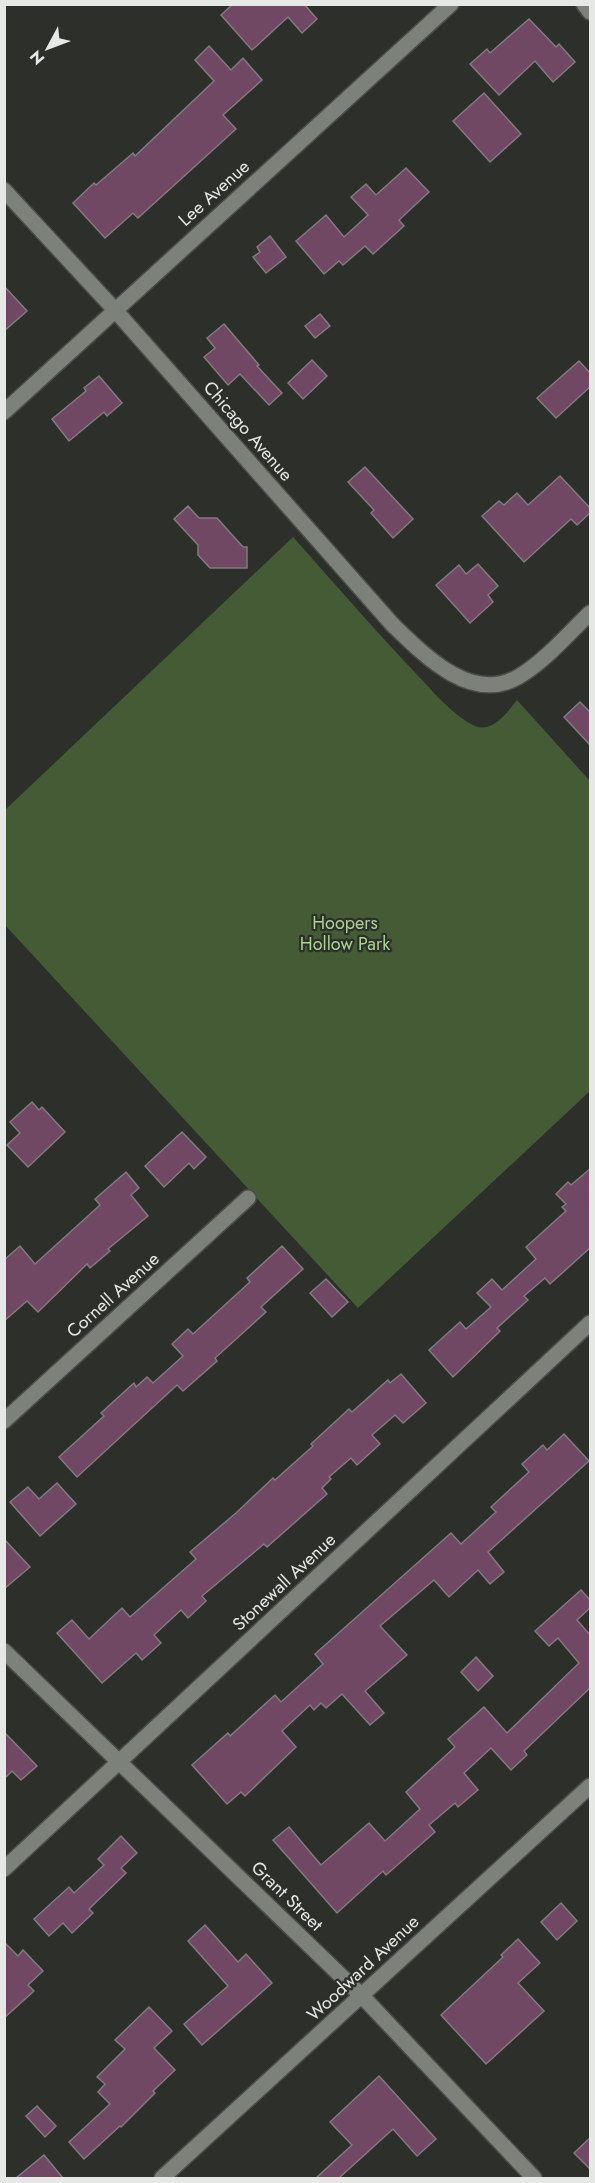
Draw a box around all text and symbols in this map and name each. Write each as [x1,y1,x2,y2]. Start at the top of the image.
north arrow [18,18,78,78]
text: N [24,45,50,70]
street label: Lee Avenue [173,154,255,232]
street label: Chicago Avenue [197,375,299,487]
park label: Hoopers Hollow Park [300,910,390,957]
street label: Cornell Avenue [61,1246,165,1344]
street label: Stonewall Avenue [226,1527,342,1637]
street label: Grant Street [245,1855,329,1937]
street label: Woodward Avenue [301,1909,425,2027]

